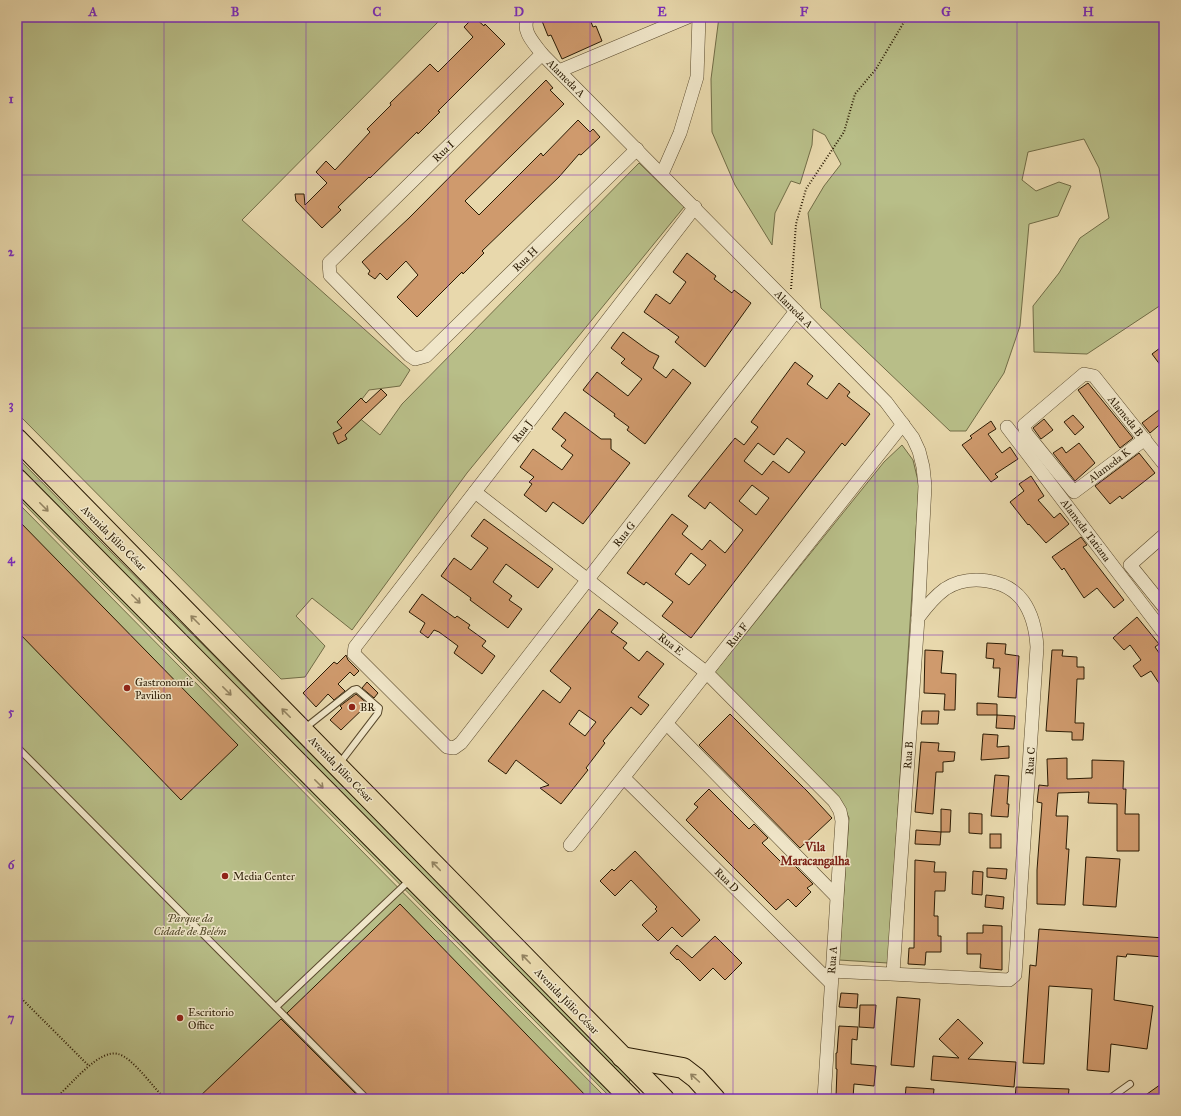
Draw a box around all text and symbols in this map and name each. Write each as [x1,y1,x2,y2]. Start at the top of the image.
text: A [88,4,98,20]
text: B [231,4,240,20]
text: C [373,4,382,20]
text: D [514,4,524,20]
text: E [657,4,667,20]
text: F [800,4,809,20]
text: G [941,4,951,20]
text: H [1082,4,1094,20]
street label: Alameda A [543,56,588,101]
text: 1 [8,91,14,107]
street label: Rua I [430,138,457,165]
text: 2 [8,244,15,260]
street label: Rua H [510,244,541,274]
street label: Alameda A [771,287,816,332]
street label: Alameda B [1105,393,1146,439]
text: 3 [8,397,14,413]
street label: Rua J [510,417,536,446]
street label: Alameda K [1085,445,1134,486]
street label: Alameda Tatiana [1057,496,1114,564]
one-way arrow [40,502,49,512]
street label: Avenida Júlio César [77,502,150,575]
street label: Rua G [610,519,638,550]
text: 4 [7,551,15,567]
one-way arrow [131,594,141,604]
one-way arrow [190,615,200,625]
street label: Rua F [724,620,751,650]
street label: Rua E [655,631,686,658]
place label: Gastronomic Pavilion [135,676,194,702]
marker: Gastronomic Pavilion [122,683,132,693]
one-way arrow [222,686,232,696]
place label: BR [360,701,375,714]
marker: BR [347,702,357,712]
text: 5 [8,704,15,720]
one-way arrow [281,708,291,718]
street label: Avenida Júlio César [304,733,376,806]
street label: Rua B [901,741,916,769]
street label: Rua C [1023,747,1038,775]
one-way arrow [314,779,324,789]
district label: Vila Maracangalha [780,840,851,869]
text: 6 [8,857,16,873]
one-way arrow [431,861,441,871]
street label: Rua D [712,865,742,895]
place label: Media Center [233,870,296,883]
marker: Media Center [220,871,230,881]
park label: Parque da Cidade de Belém [153,912,227,938]
street label: Rua A [825,945,840,974]
one-way arrow [522,954,531,964]
street label: Avenida Júlio César [530,965,602,1038]
place label: Escritorio Office [188,1006,234,1032]
text: 7 [8,1010,15,1026]
marker: Escritorio Office [175,1013,185,1023]
one-way arrow [690,1074,700,1083]

